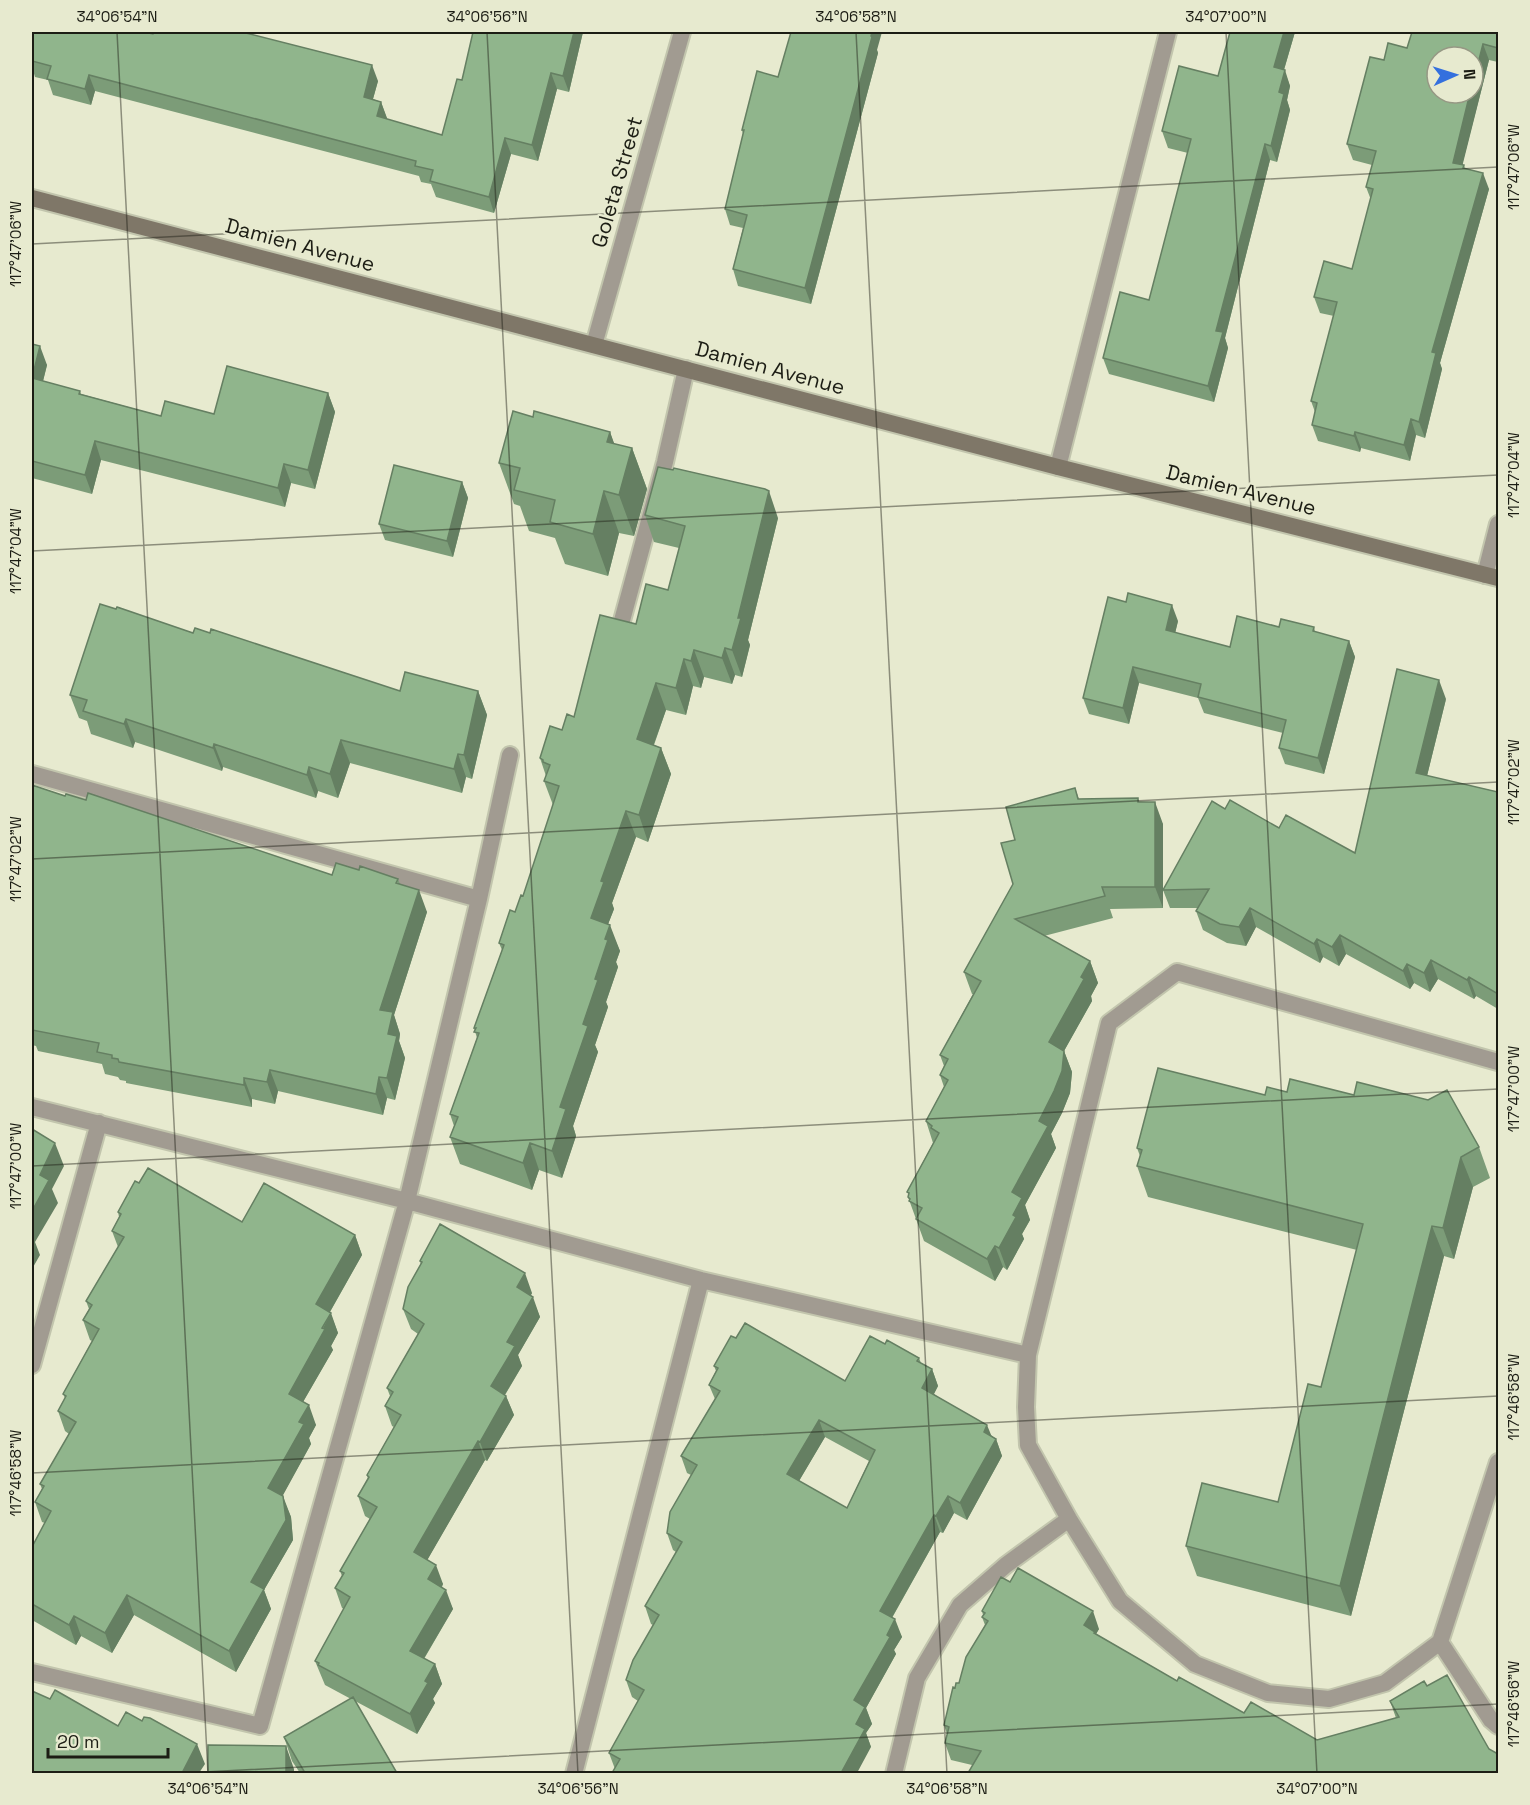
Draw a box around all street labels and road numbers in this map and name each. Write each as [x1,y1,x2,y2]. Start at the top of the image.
street label: Goleta Street [585,113,648,251]
street label: Damien Avenue [222,212,378,277]
street label: Damien Avenue [692,335,848,400]
street label: Damien Avenue [1163,458,1319,521]

